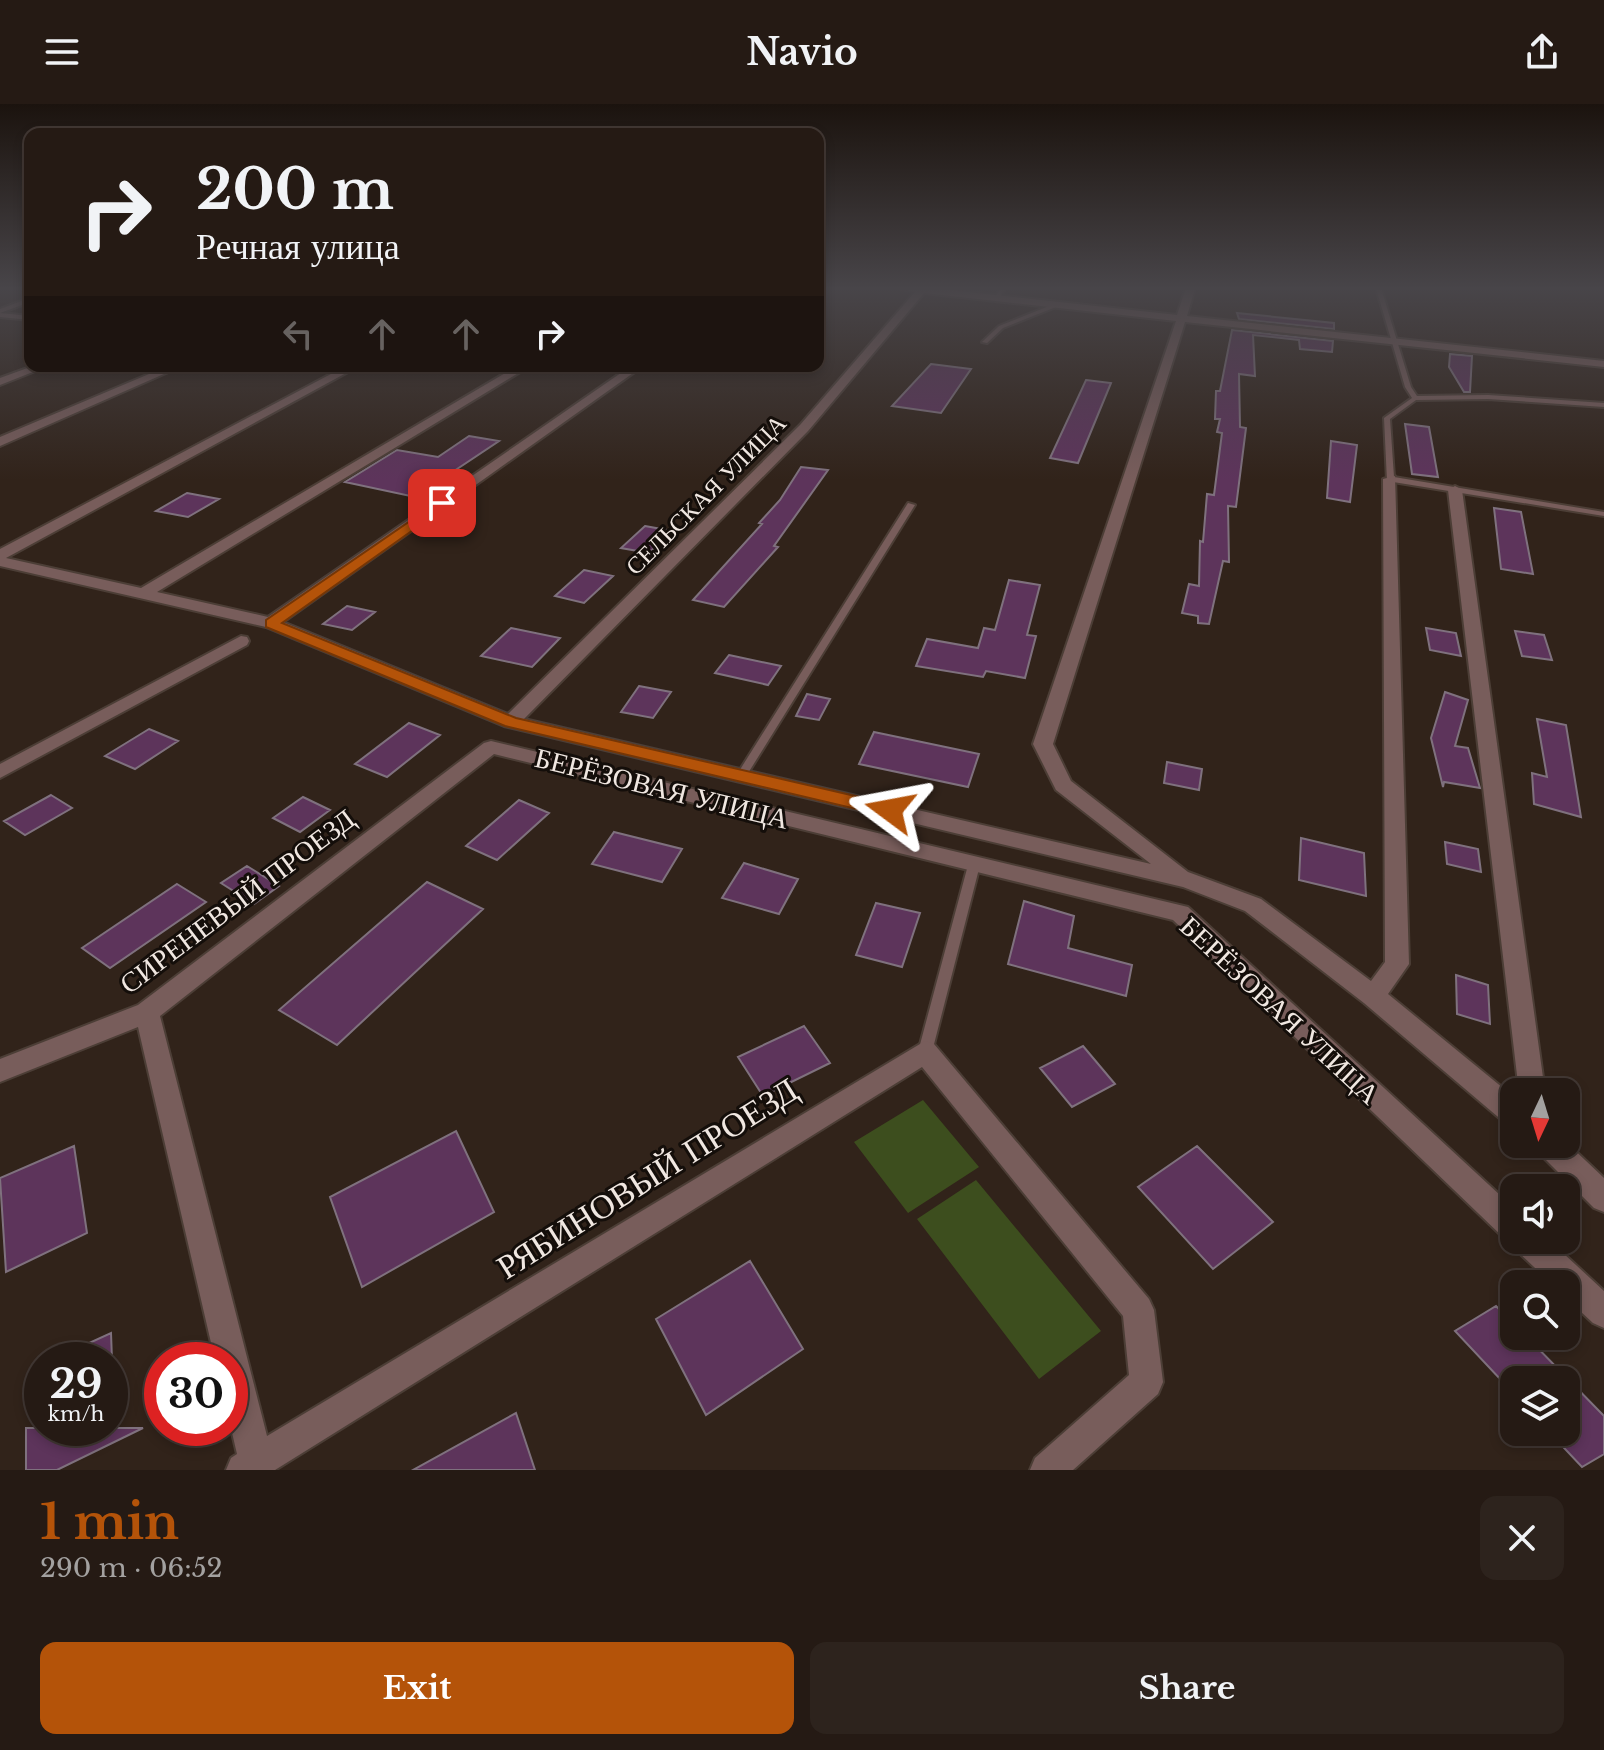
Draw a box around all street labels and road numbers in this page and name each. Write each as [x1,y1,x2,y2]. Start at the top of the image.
street label: СЕЛЬСКАЯ УЛИЦА [620,408,792,581]
street label: БЕРЁЗОВАЯ УЛИЦА [531,740,793,837]
street label: СИРЕНЕВЫЙ ПРОЕЗД [113,802,362,1001]
street label: БЕРЁЗОВАЯ УЛИЦА [1173,909,1387,1112]
street label: РЯБИНОВЫЙ ПРОЕЗД [489,1068,805,1288]

